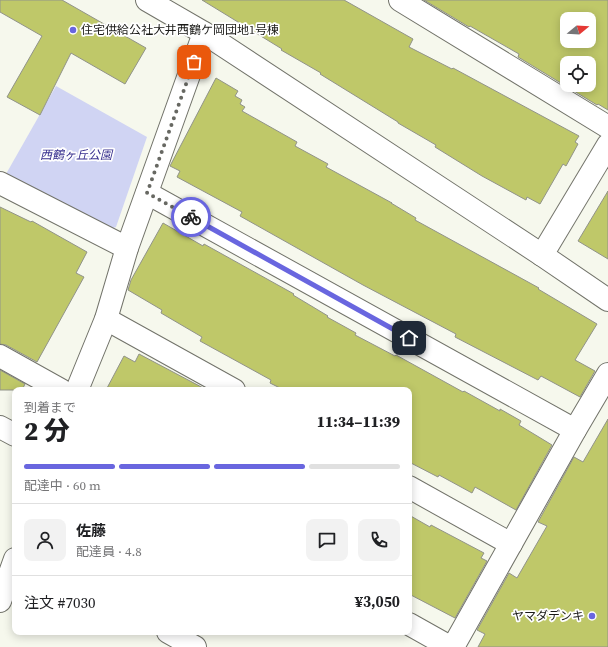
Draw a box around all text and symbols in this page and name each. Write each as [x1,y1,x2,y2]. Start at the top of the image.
north arrow [560,12,596,48]
map controls [560,12,596,92]
place label: 住宅供給公社大井西鶴ケ岡団地1号棟 [81,22,279,38]
marker: 住宅供給公社大井西鶴ケ岡団地1号棟 [68,25,78,35]
pin [177,45,211,79]
icon: bag [183,51,205,73]
button: locate [560,56,596,92]
park label: 西鶴ヶ丘公園 [40,147,114,163]
courier [171,197,211,237]
icon: bike [180,206,202,228]
pin [392,321,426,355]
icon: home [398,327,420,349]
text: 到着まで [24,399,76,416]
text: 11:34–11:39 [317,411,400,432]
text: 2 分 [24,413,70,449]
text: 配達中 · 60 m [24,477,101,494]
button: person [24,519,66,561]
button: chat [306,519,348,561]
button: phone [358,519,400,561]
text: 佐藤 [76,520,106,541]
text: 配達員 · 4.8 [76,543,142,560]
text: ¥3,050 [355,591,400,612]
text: 注文 #7030 [24,592,95,613]
place label: ヤマダデンキ [512,608,584,624]
marker: ヤマダデンキ [587,611,597,621]

